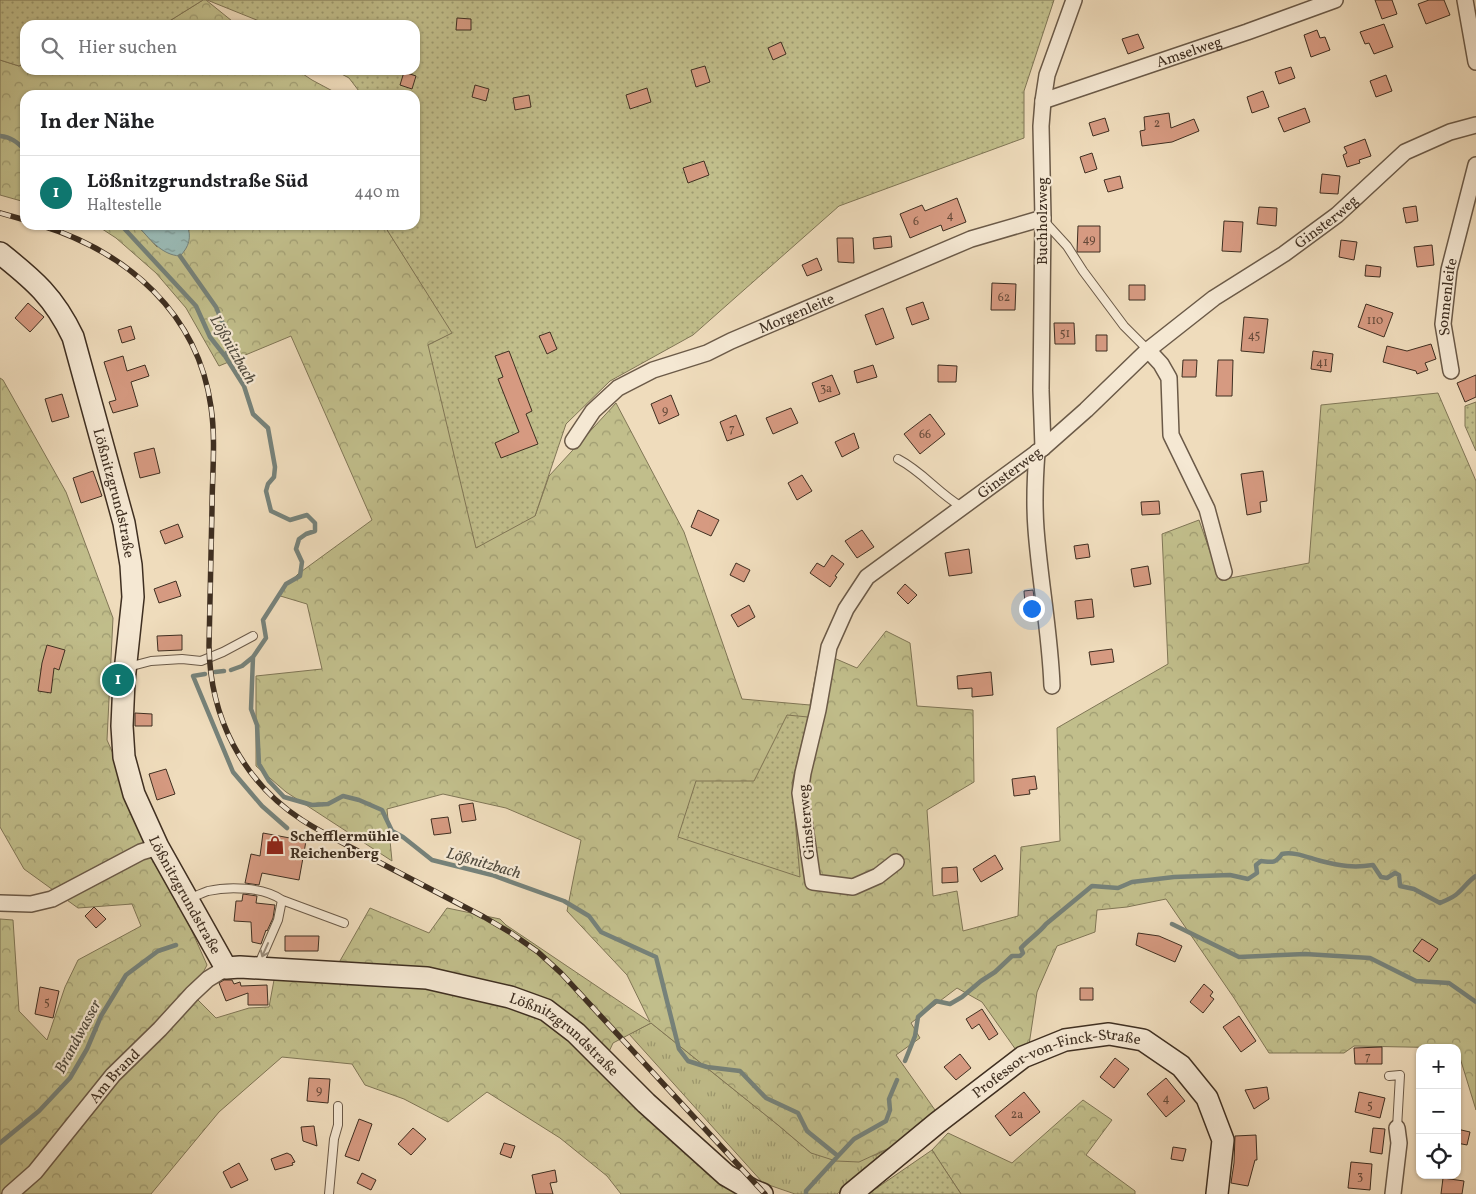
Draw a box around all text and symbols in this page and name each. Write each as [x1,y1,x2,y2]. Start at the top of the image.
search box [20,20,420,75]
street label: Amselweg [1154,32,1225,74]
icon: search [38,34,66,62]
text: Hier suchen [78,35,177,61]
text: In der Nähe [40,108,155,137]
house number: 2 [1154,116,1160,132]
text: Lößnitzgrundstraße Süd [87,169,308,195]
street label: Buchholzweg [1033,177,1054,265]
text: 1 [53,182,59,204]
text: 440 m [354,182,400,204]
street label: Ginsterweg [1291,191,1364,255]
text: Haltestelle [87,195,162,217]
house number: 4 [946,208,954,224]
house number: 6 [913,214,919,230]
house number: 49 [1082,232,1096,248]
street label: Sonnenleite [1434,256,1464,337]
street label: Morgenleite [756,289,838,340]
house number: 62 [998,290,1010,306]
water label: Lößnitzbach [204,311,261,389]
house number: 110 [1367,313,1383,329]
house number: 51 [1060,326,1070,342]
house number: 45 [1248,328,1261,344]
house number: 41 [1316,355,1328,371]
house number: 3a [820,381,832,397]
house number: 9 [662,403,668,419]
house number: 7 [729,421,735,437]
street label: Lößnitzgrundstraße [87,426,139,560]
house number: 66 [919,427,931,443]
street label: Ginsterweg [974,443,1047,505]
your location [1019,596,1045,622]
pin: 1 [102,661,134,699]
street label: Ginsterweg [794,783,821,860]
place label: Schefflermühle Reichenberg [290,827,400,865]
street label: Lößnitzgrundstraße [142,833,225,959]
shop icon: Schefflermühle Reichenberg [264,834,286,856]
water label: Lößnitzbach [444,843,523,885]
one-way arrow [260,943,270,958]
street label: Lößnitzgrundstraße [506,989,623,1082]
house number: 5 [44,995,50,1011]
water label: Brandwasser [50,995,108,1078]
street label: Professor-von-Finck-Straße [968,1025,1142,1104]
map controls [1416,1044,1461,1179]
button: + [1416,1044,1461,1089]
street label: Am Brand [85,1045,146,1109]
house number: 7 [1365,1049,1371,1065]
house number: 9 [316,1083,322,1099]
button: − [1416,1089,1461,1134]
house number: 4 [1162,1091,1170,1107]
house number: 5 [1367,1098,1373,1114]
house number: 2a [1011,1107,1023,1123]
button: locate [1416,1134,1461,1179]
house number: 3 [1357,1169,1363,1185]

